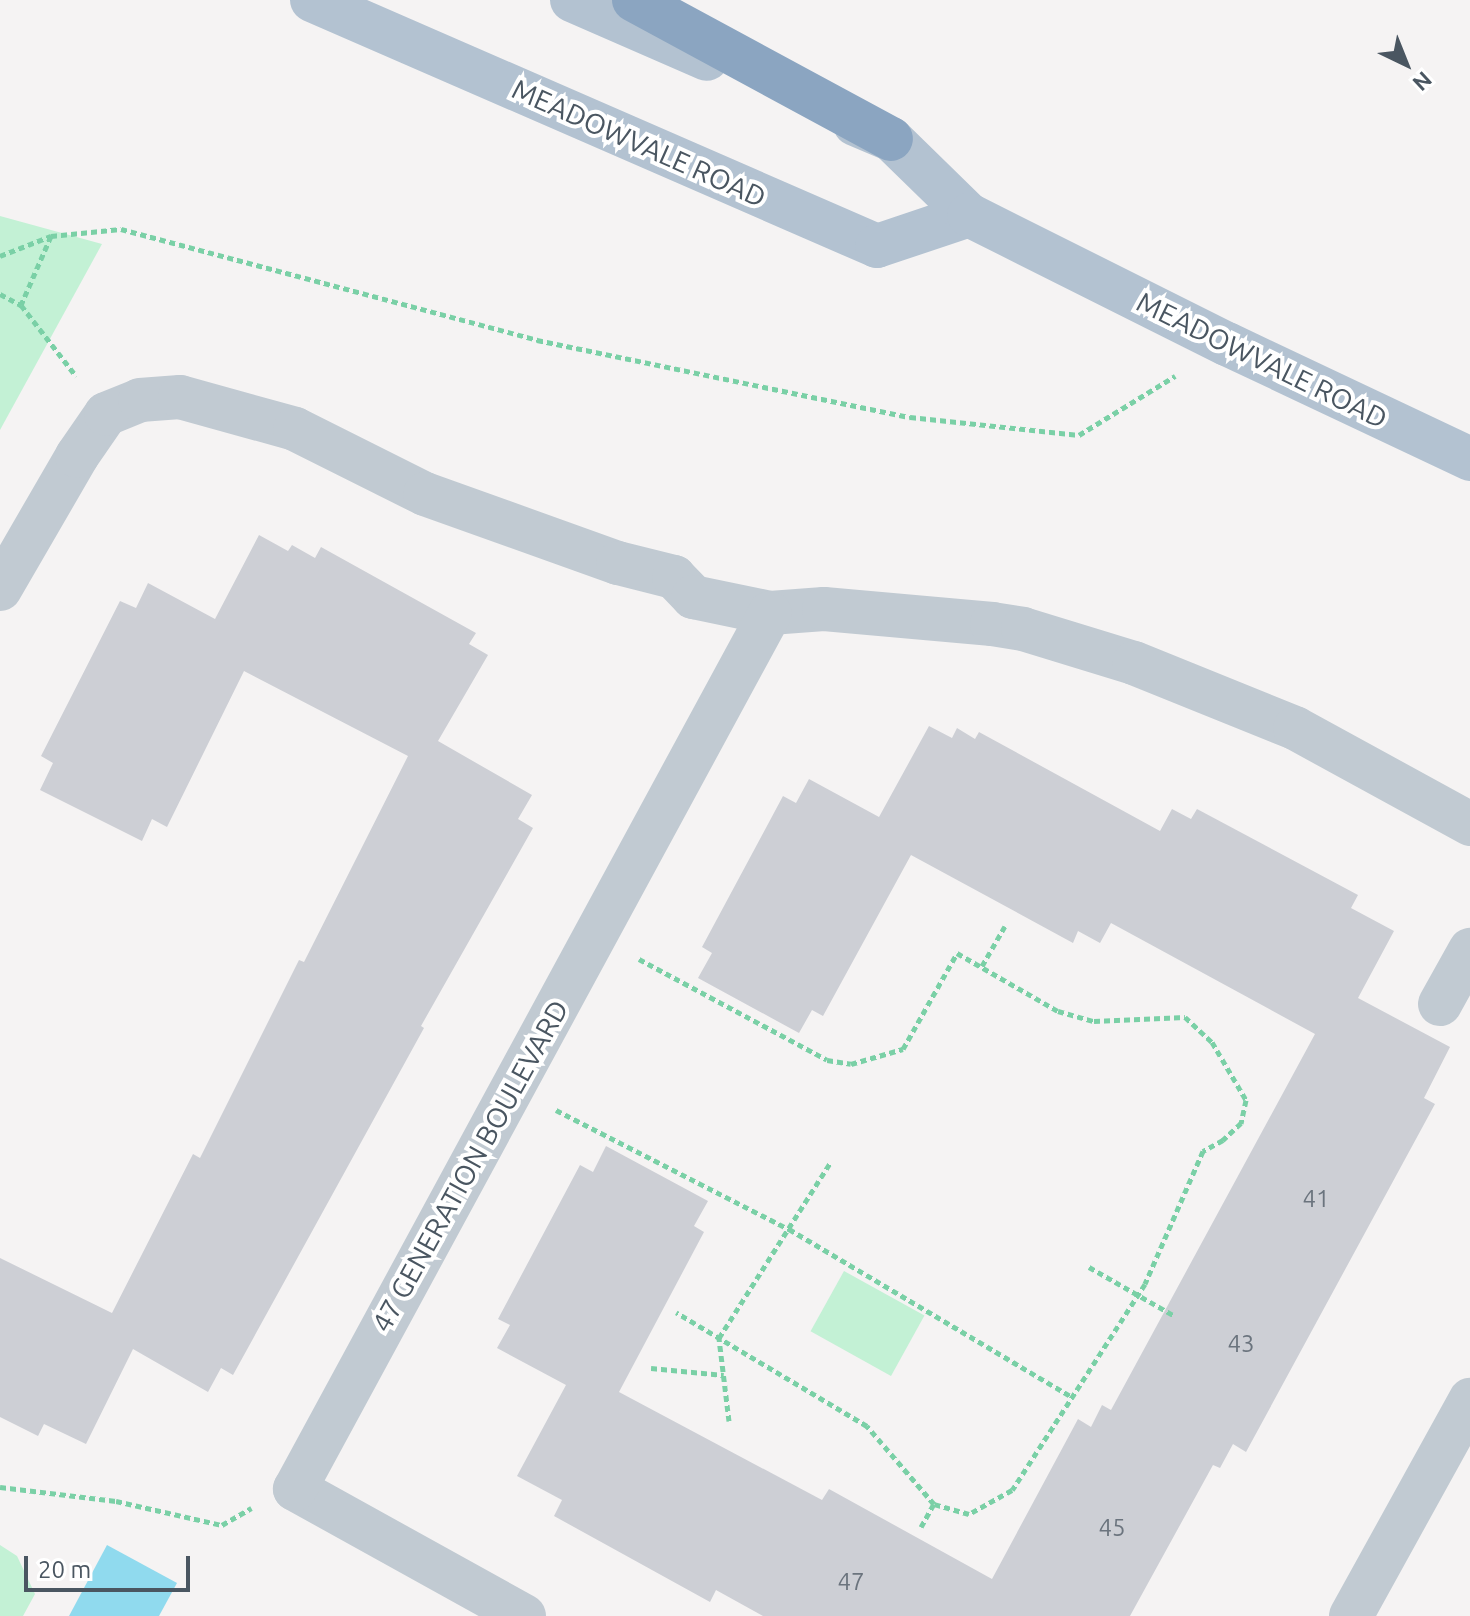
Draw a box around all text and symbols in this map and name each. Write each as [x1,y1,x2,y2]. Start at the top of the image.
north arrow [1366,24,1446,104]
text: N [1408,67,1437,97]
street label: MEADOWVALE ROAD [507,72,771,214]
street label: MEADOWVALE ROAD [1131,285,1393,435]
street label: 47 GENERATION BOULEVARD [365,994,575,1338]
house number: 41 [1302,1185,1330,1213]
house number: 43 [1227,1330,1255,1358]
house number: 45 [1098,1514,1126,1542]
scale bar [28,1540,194,1590]
text: 20 m [38,1556,91,1583]
house number: 47 [837,1568,865,1596]

